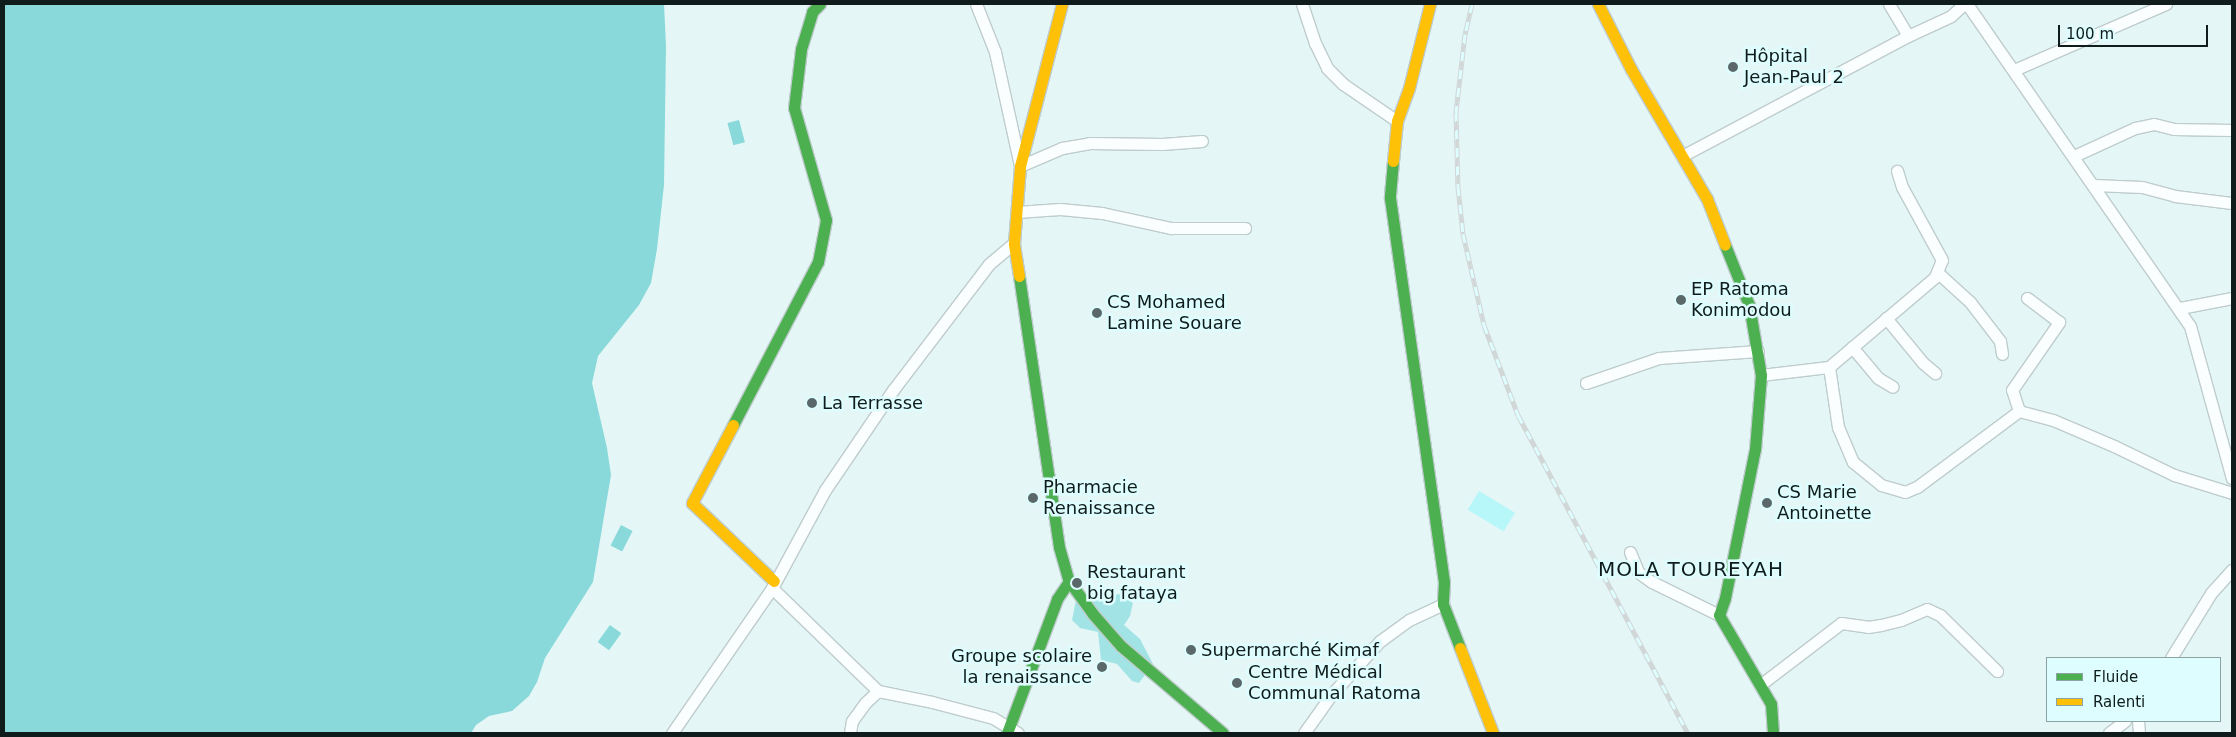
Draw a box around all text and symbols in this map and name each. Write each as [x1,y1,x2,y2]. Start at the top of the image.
scale bar [2061,15,2211,47]
text: 100 m [2066,25,2114,43]
place label: Hôpital Jean-Paul 2 [1744,46,1844,88]
marker: Hôpital Jean-Paul 2 [1726,60,1740,74]
place label: EP Ratoma Konimodou [1691,279,1792,322]
place label: CS Mohamed Lamine Souare [1107,292,1242,334]
marker: EP Ratoma Konimodou [1675,294,1687,306]
marker: CS Mohamed Lamine Souare [1091,307,1103,319]
place label: La Terrasse [822,392,923,414]
marker: La Terrasse [806,397,818,409]
place label: Pharmacie Renaissance [1043,477,1155,520]
place label: CS Marie Antoinette [1777,482,1871,524]
marker: Pharmacie Renaissance [1027,492,1039,504]
marker: CS Marie Antoinette [1761,497,1773,509]
district label: MOLA TOUREYAH [1596,557,1786,581]
place label: Restaurant big fataya [1087,562,1186,604]
marker: Restaurant big fataya [1071,577,1083,589]
place label: Supermarché Kimaf [1201,639,1379,661]
marker: Supermarché Kimaf [1185,644,1197,656]
place label: Groupe scolaire la renaissance [951,646,1092,689]
legend [2046,657,2221,722]
marker: Groupe scolaire la renaissance [1096,661,1108,673]
place label: Centre Médical Communal Ratoma [1248,662,1421,704]
text: Fluide [2093,668,2138,686]
marker: Centre Médical Communal Ratoma [1230,676,1244,690]
text: Ralenti [2093,693,2145,711]

